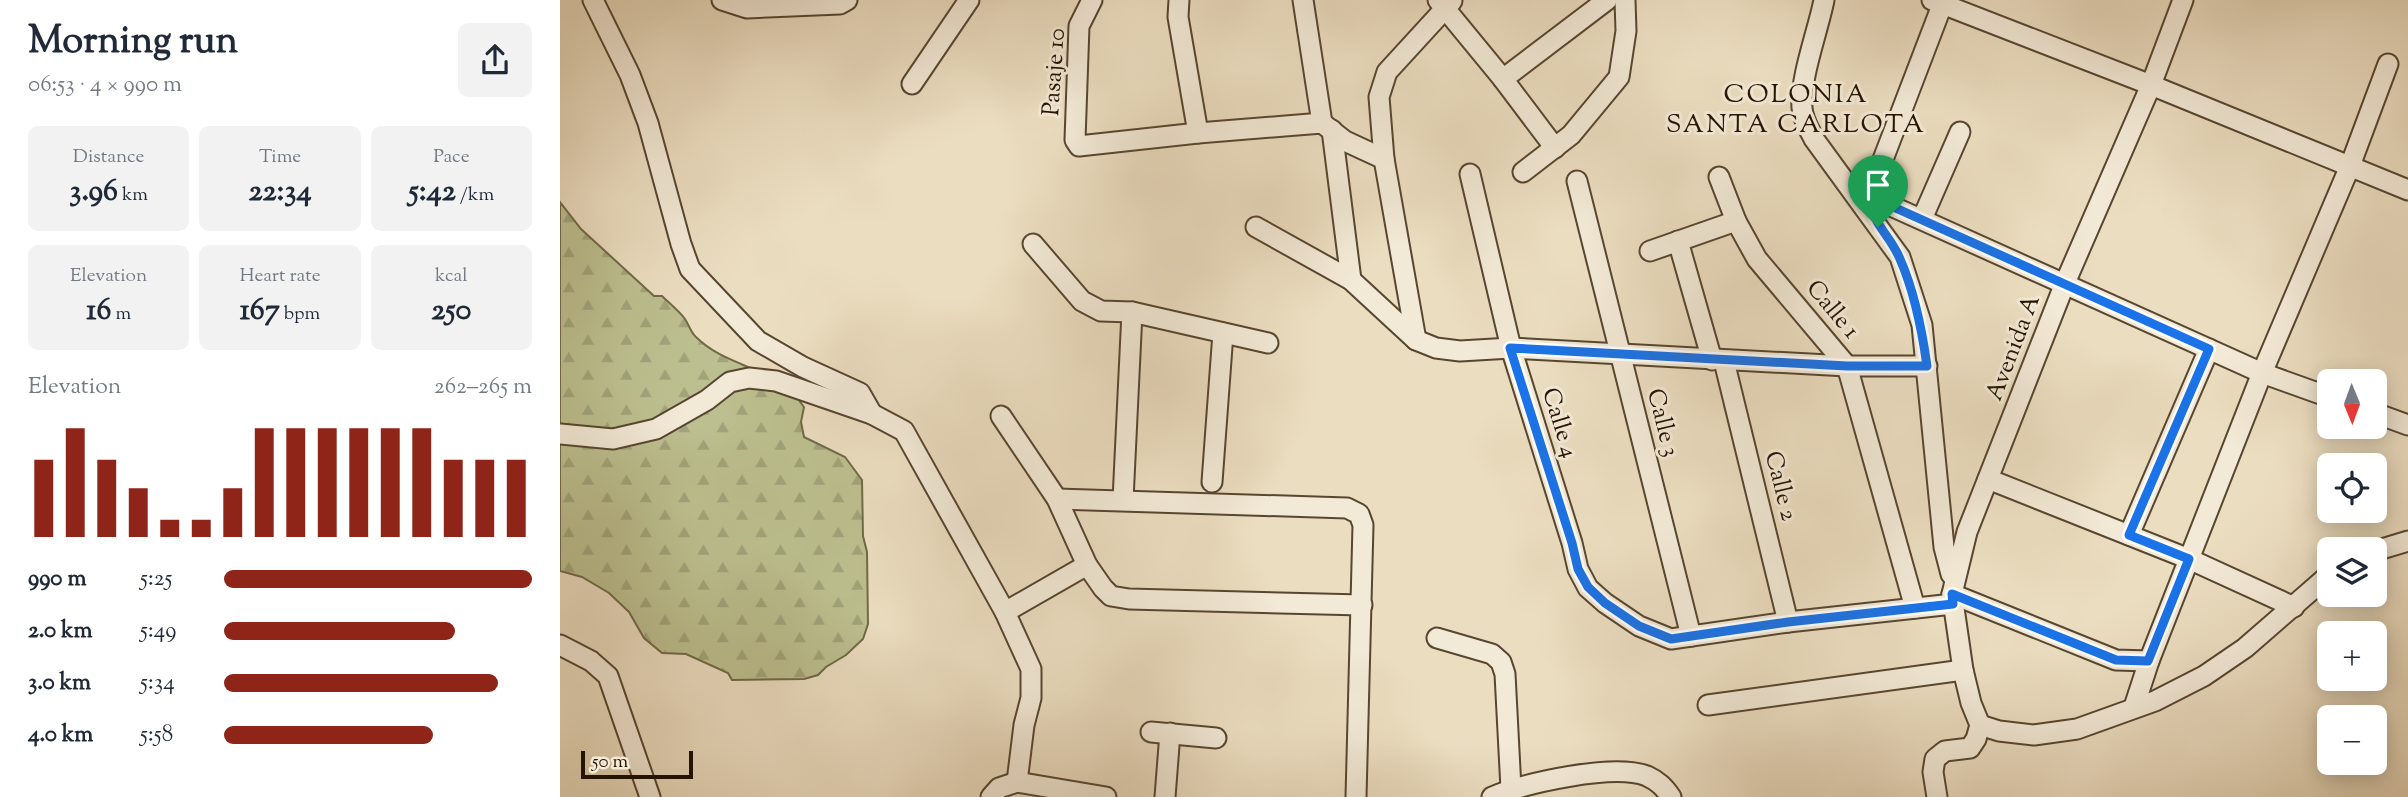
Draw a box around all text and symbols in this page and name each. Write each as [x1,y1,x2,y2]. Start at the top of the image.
text: Morning run [28,16,238,70]
button: share [458,23,532,97]
street label: Pasaje 10 [1035,27,1075,117]
text: 06:53 · 4 × 990 m [28,69,182,102]
district label: COLONIA SANTA CARLOTA [1666,77,1926,144]
text: Distance [73,144,144,171]
text: Time [259,144,301,171]
text: Pace [433,144,470,171]
pin [1848,155,1908,227]
icon: arrive [1859,166,1897,204]
text: 3.96 [69,171,118,214]
text: 22:34 [248,171,312,214]
text: 5:42 [409,171,456,214]
text: km [118,182,148,209]
text: /km [456,182,494,209]
text: Elevation [70,263,147,290]
text: Heart rate [239,263,321,290]
text: kcal [435,263,468,290]
street label: Calle 1 [1797,273,1867,347]
street label: Avenida A [1978,289,2050,406]
text: 16 [86,290,111,333]
text: 167 [240,290,280,333]
text: 250 [431,290,471,333]
text: m [111,301,131,328]
text: bpm [280,301,320,328]
north arrow [2317,369,2387,439]
map controls [2317,369,2387,775]
text: Elevation [28,371,121,404]
text: 262–265 m [434,371,532,404]
street label: Calle 4 [1532,384,1586,462]
street label: Calle 3 [1637,385,1687,461]
street label: Calle 2 [1755,448,1805,524]
button: locate [2317,453,2387,523]
button: layers [2317,537,2387,607]
text: 990 m [28,563,86,596]
text: 5:25 [140,563,172,596]
text: 2.0 km [28,615,93,648]
text: 5:49 [140,615,176,648]
button: + [2317,621,2387,691]
text: 3.0 km [28,667,91,700]
text: 5:34 [140,667,175,700]
button: − [2317,705,2387,775]
text: 4.0 km [28,719,93,752]
text: 5:58 [140,719,173,752]
scale bar [581,748,693,780]
text: 50 m [592,749,628,776]

